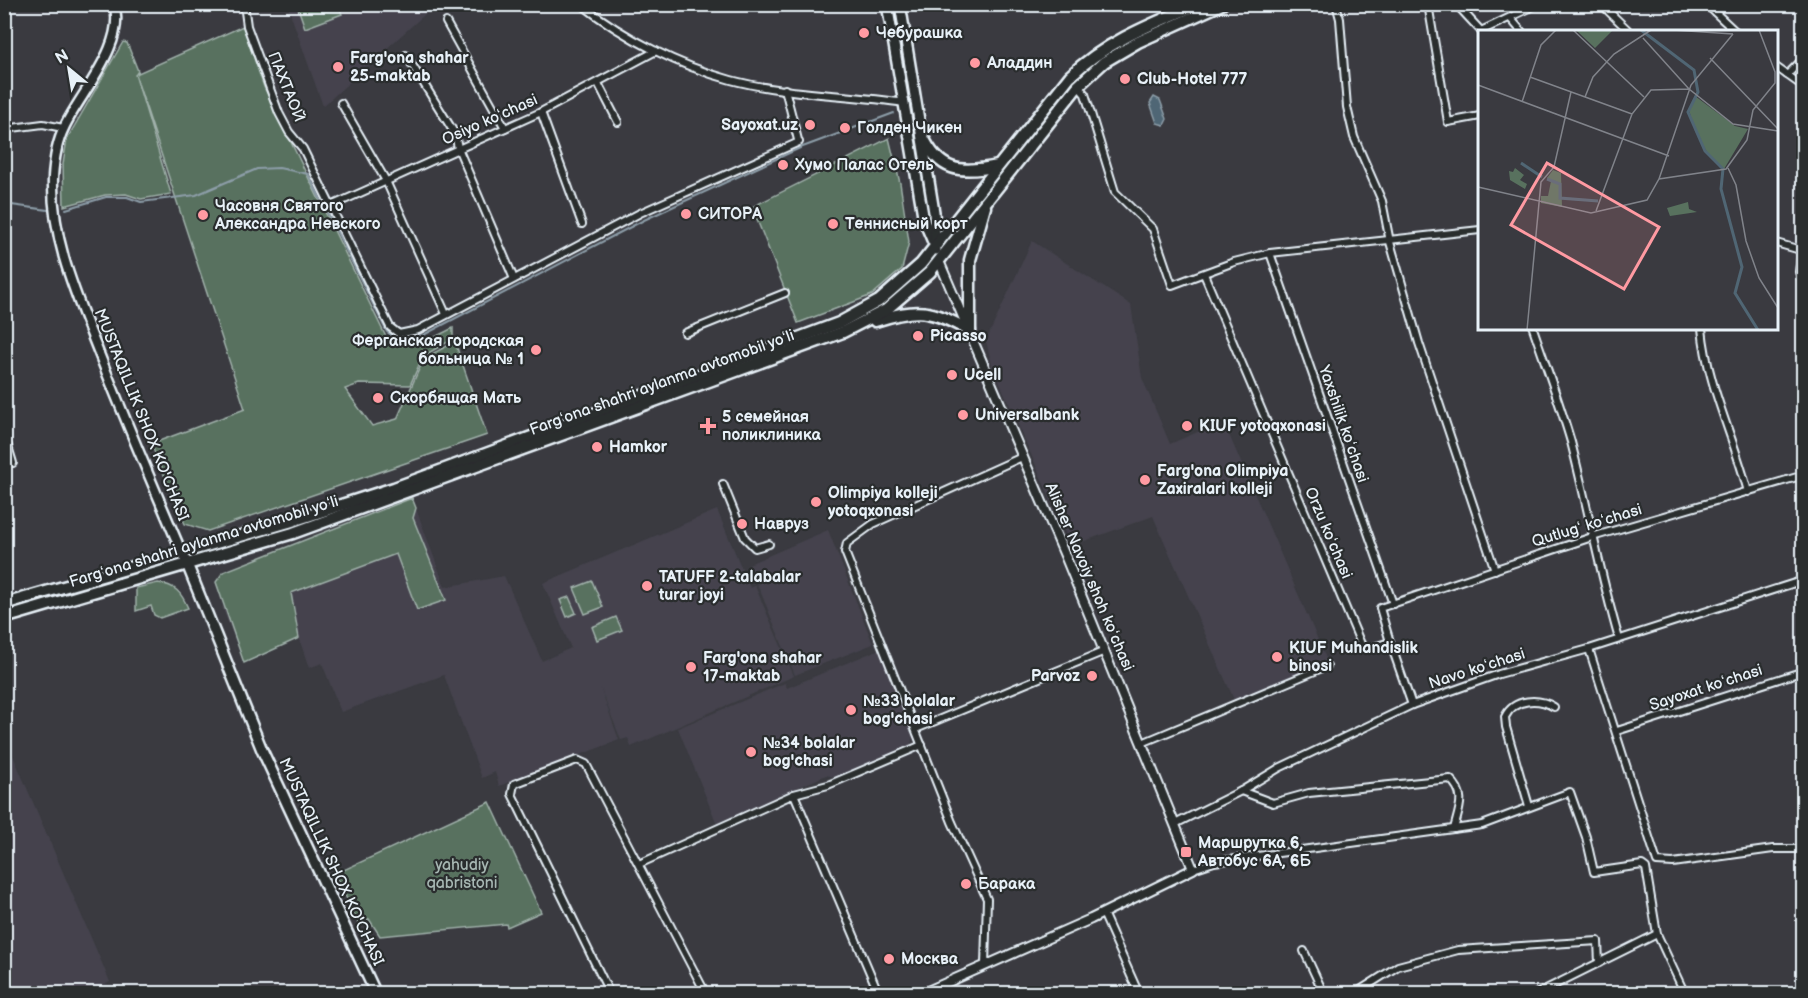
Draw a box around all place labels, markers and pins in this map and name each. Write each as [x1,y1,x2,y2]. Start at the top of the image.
place label: Чебурашка [876,24,963,43]
marker: Чебурашка [857,26,871,40]
place label: Farg'ona shahar 25-maktab [350,49,469,86]
place label: Аладдин [986,54,1053,73]
marker: Аладдин [968,56,982,70]
marker: Farg'ona shahar 25-maktab [331,60,345,74]
place label: Club-Hotel 777 [1137,70,1248,89]
marker: Club-Hotel 777 [1118,72,1132,86]
place label: Sayoxat.uz [721,116,798,135]
marker: Sayoxat.uz [803,118,817,132]
place label: Голден Чикен [857,119,962,138]
marker: Голден Чикен [838,121,852,135]
place label: Хумо Палас Отель [794,156,934,175]
marker: Хумо Палас Отель [776,158,790,172]
place label: Часовня Святого Александра Невского [214,197,381,234]
place label: СИТОРА [698,205,763,224]
marker: СИТОРА [679,207,693,221]
marker: Часовня Святого Александра Невского [196,208,210,222]
place label: Теннисный корт [845,215,968,234]
marker: Теннисный корт [826,217,840,231]
place label: Picasso [930,327,987,346]
marker: Picasso [911,329,925,343]
place label: Ферганская городская больница № 1 [352,332,524,369]
marker: Ферганская городская больница № 1 [529,343,543,357]
place label: Ucell [964,366,1001,385]
marker: Ucell [945,368,959,382]
place label: Скорбящая Мать [390,389,522,408]
marker: Скорбящая Мать [371,391,385,405]
place label: Universalbank [975,406,1080,425]
place label: 5 семейная поликлиника [722,408,821,445]
marker: Universalbank [956,408,970,422]
marker: 5 семейная поликлиника [699,417,717,435]
place label: KIUF yotoqxonasi [1199,417,1326,436]
marker: KIUF yotoqxonasi [1180,419,1194,433]
place label: Hamkor [609,438,668,457]
marker: Hamkor [590,440,604,454]
place label: Farg'ona Olimpiya Zaxiralari kolleji [1157,462,1288,499]
marker: Farg'ona Olimpiya Zaxiralari kolleji [1138,473,1152,487]
place label: Olimpiya kolleji yotoqxonasi [828,484,938,521]
marker: Olimpiya kolleji yotoqxonasi [809,495,823,509]
place label: Навруз [754,515,809,534]
marker: Навруз [735,517,749,531]
place label: TATUFF 2-talabalar turar joyi [658,568,801,605]
marker: TATUFF 2-talabalar turar joyi [640,579,654,593]
place label: KIUF Muhandislik binosi [1289,639,1418,676]
place label: Farg'ona shahar 17-maktab [703,649,822,686]
marker: KIUF Muhandislik binosi [1270,650,1284,664]
marker: Farg'ona shahar 17-maktab [684,660,698,674]
place label: Parvoz [1031,667,1080,686]
marker: Parvoz [1085,669,1099,683]
place label: №33 bolalar bog'chasi [863,692,956,729]
marker: №33 bolalar bog'chasi [844,703,858,717]
place label: №34 bolalar bog'chasi [763,734,856,771]
marker: №34 bolalar bog'chasi [744,745,758,759]
place label: Маршрутка 6, Автобус 6А, 6Б [1197,834,1312,871]
marker: Маршрутка 6, Автобус 6А, 6Б [1179,845,1193,859]
place label: Барака [978,875,1036,894]
marker: Барака [959,877,973,891]
place label: Москва [901,950,959,969]
marker: Москва [882,952,896,966]

